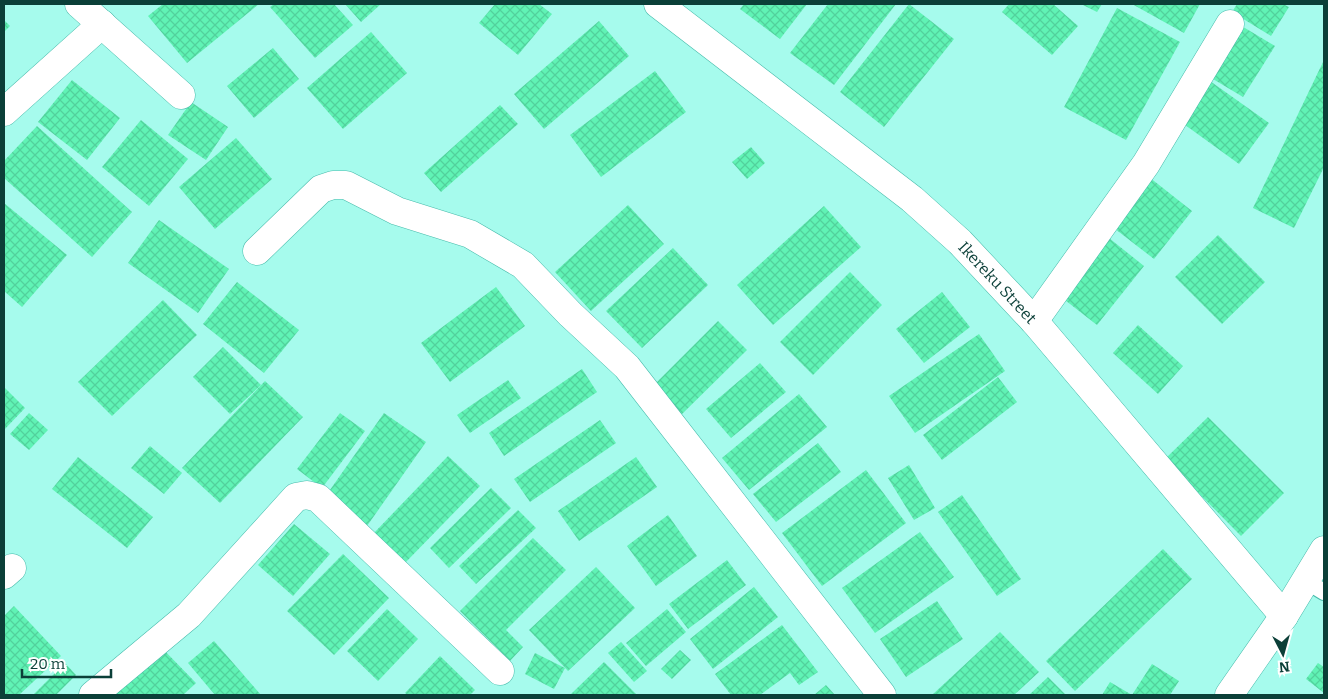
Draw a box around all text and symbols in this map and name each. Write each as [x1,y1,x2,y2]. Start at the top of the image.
street label: Ikereku Street [955,237,1041,328]
north arrow [1258,629,1308,679]
scale bar [22,646,111,678]
text: 20 m [30,655,66,673]
text: N [1278,657,1291,675]

